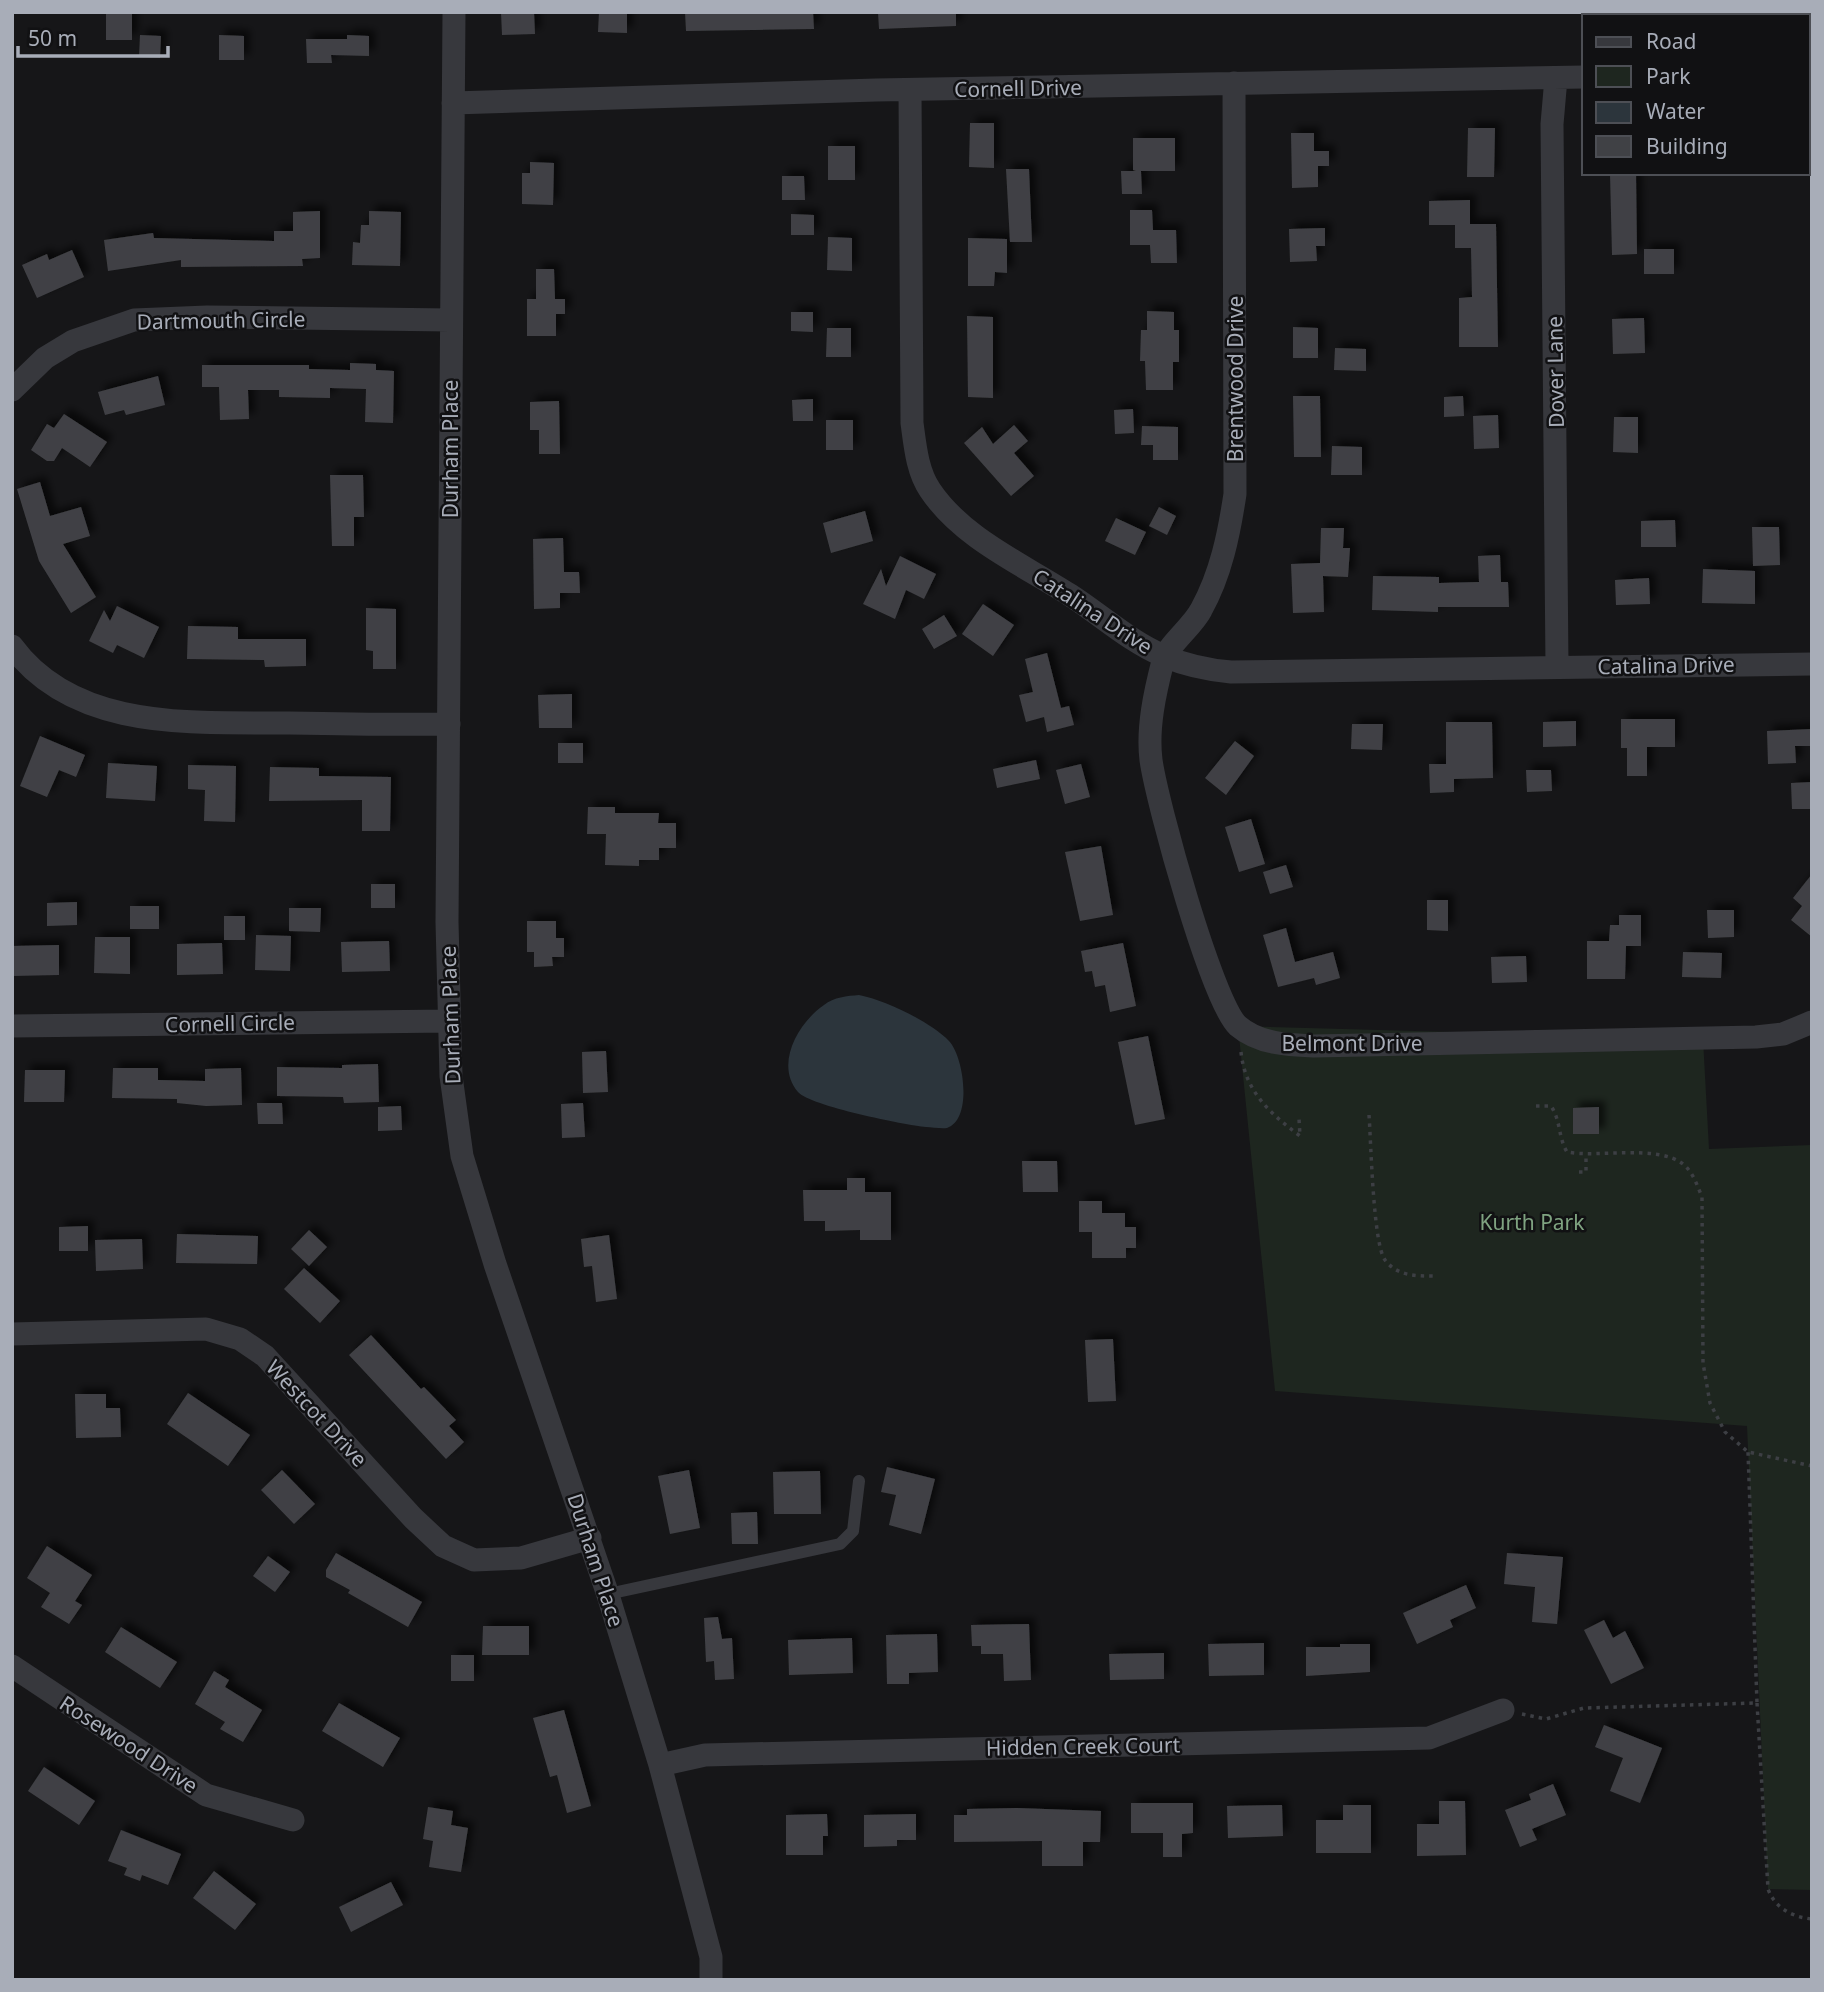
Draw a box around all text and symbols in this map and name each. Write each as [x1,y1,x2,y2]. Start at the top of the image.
scale bar [18,14,168,58]
legend [1582,14,1810,175]
text: 50 m [28,24,77,52]
text: Road [1646,27,1696,55]
text: Park [1646,62,1691,90]
street label: Cornell Drive [954,73,1082,103]
text: Water [1646,97,1705,125]
text: Building [1646,132,1728,160]
street label: Brentwood Drive [1221,296,1249,462]
street label: Dartmouth Circle [136,305,306,335]
street label: Dover Lane [1540,316,1570,428]
street label: Durham Place [436,380,464,518]
street label: Catalina Drive [1028,562,1158,660]
street label: Catalina Drive [1597,650,1735,680]
street label: Durham Place [434,945,466,1085]
street label: Cornell Circle [165,1008,295,1038]
street label: Belmont Drive [1281,1029,1423,1057]
park label: Kurth Park [1479,1208,1585,1236]
street label: Westcot Drive [260,1354,374,1472]
street label: Durham Place [561,1490,631,1630]
street label: Rosewood Drive [54,1689,204,1799]
street label: Hidden Creek Court [986,1730,1181,1762]

